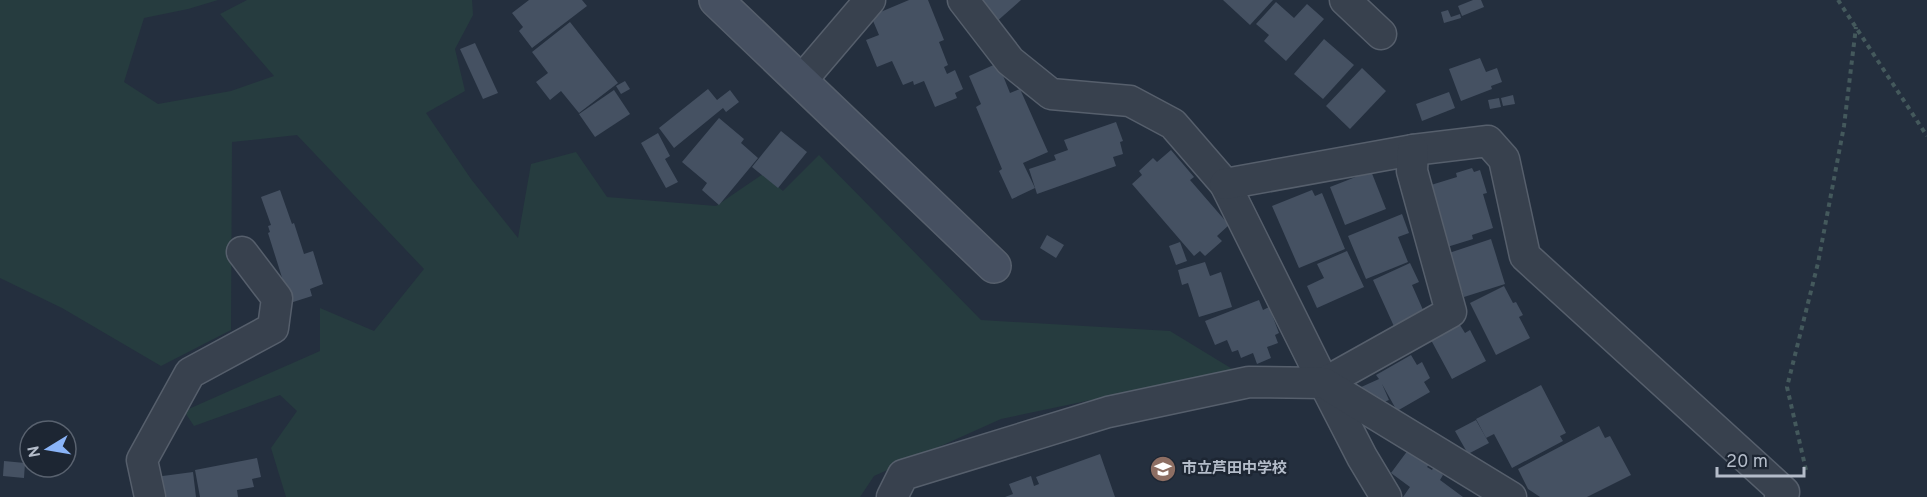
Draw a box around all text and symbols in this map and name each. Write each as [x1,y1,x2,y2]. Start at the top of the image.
north arrow [18,419,78,479]
scale bar [1717,440,1804,478]
text: N [24,444,46,459]
text: 20 m [1726,451,1768,474]
school or university icon: 市立芦田中学校 [1148,454,1178,484]
place label: 市立芦田中学校 [1182,460,1287,479]

